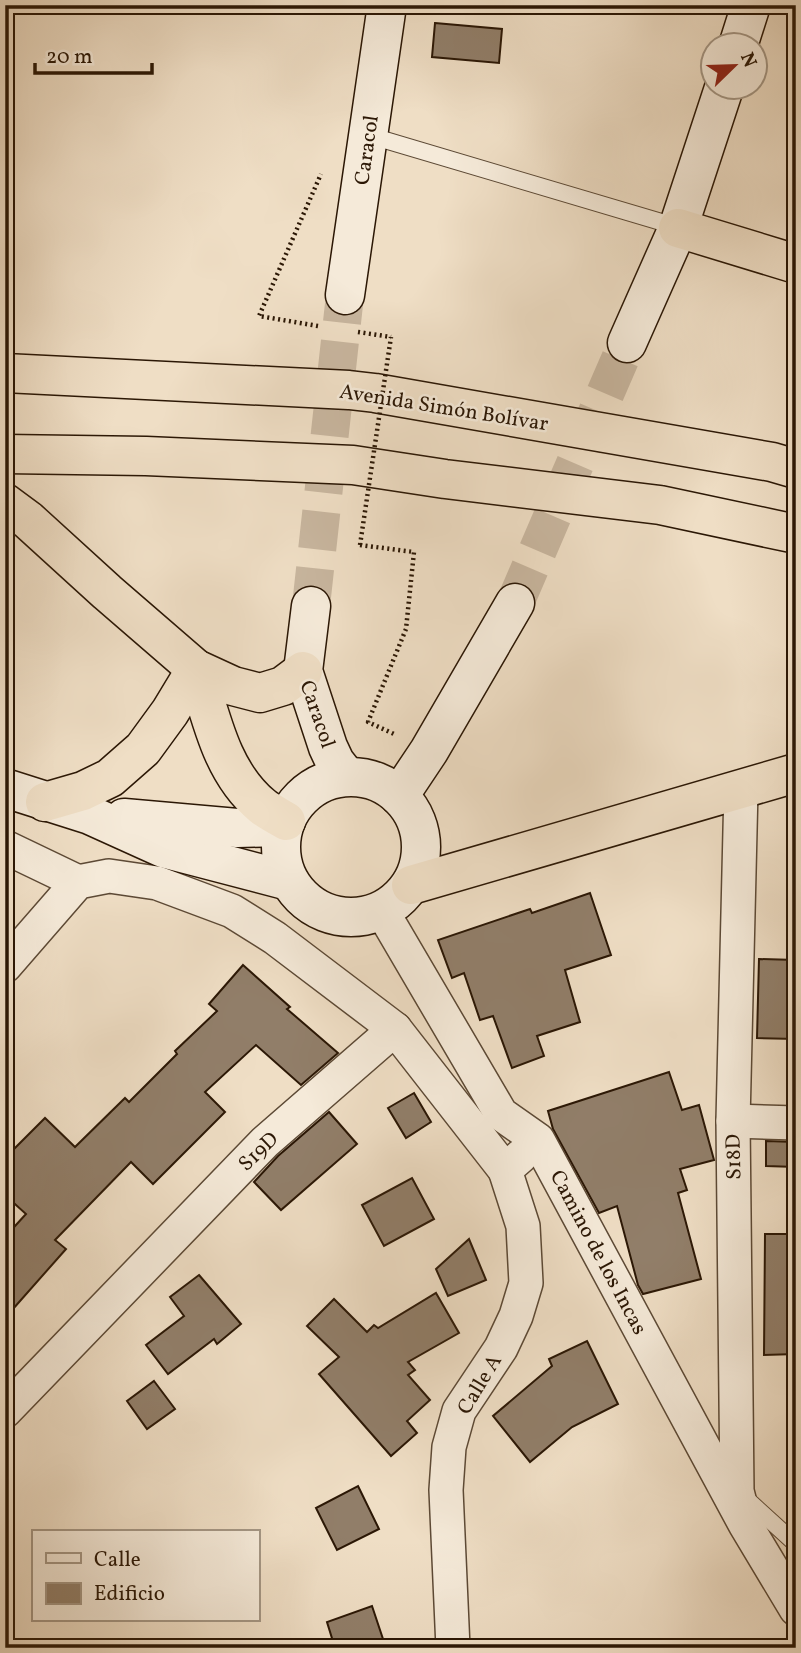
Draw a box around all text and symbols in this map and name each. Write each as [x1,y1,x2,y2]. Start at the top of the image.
scale bar [35,32,152,76]
north arrow [700,32,770,102]
text: 20 m [46,43,92,72]
text: N [733,49,763,72]
street label: Caracol [348,114,387,187]
street label: Avenida Simón Bolívar [337,378,550,439]
street label: Caracol [291,677,342,752]
street label: S19D [232,1126,286,1178]
street label: S18D [720,1134,749,1180]
street label: Camino de los Incas [542,1165,653,1340]
street label: Calle A [451,1349,510,1420]
legend [32,1530,259,1622]
text: Calle [94,1546,141,1575]
text: Edificio [94,1580,165,1609]

